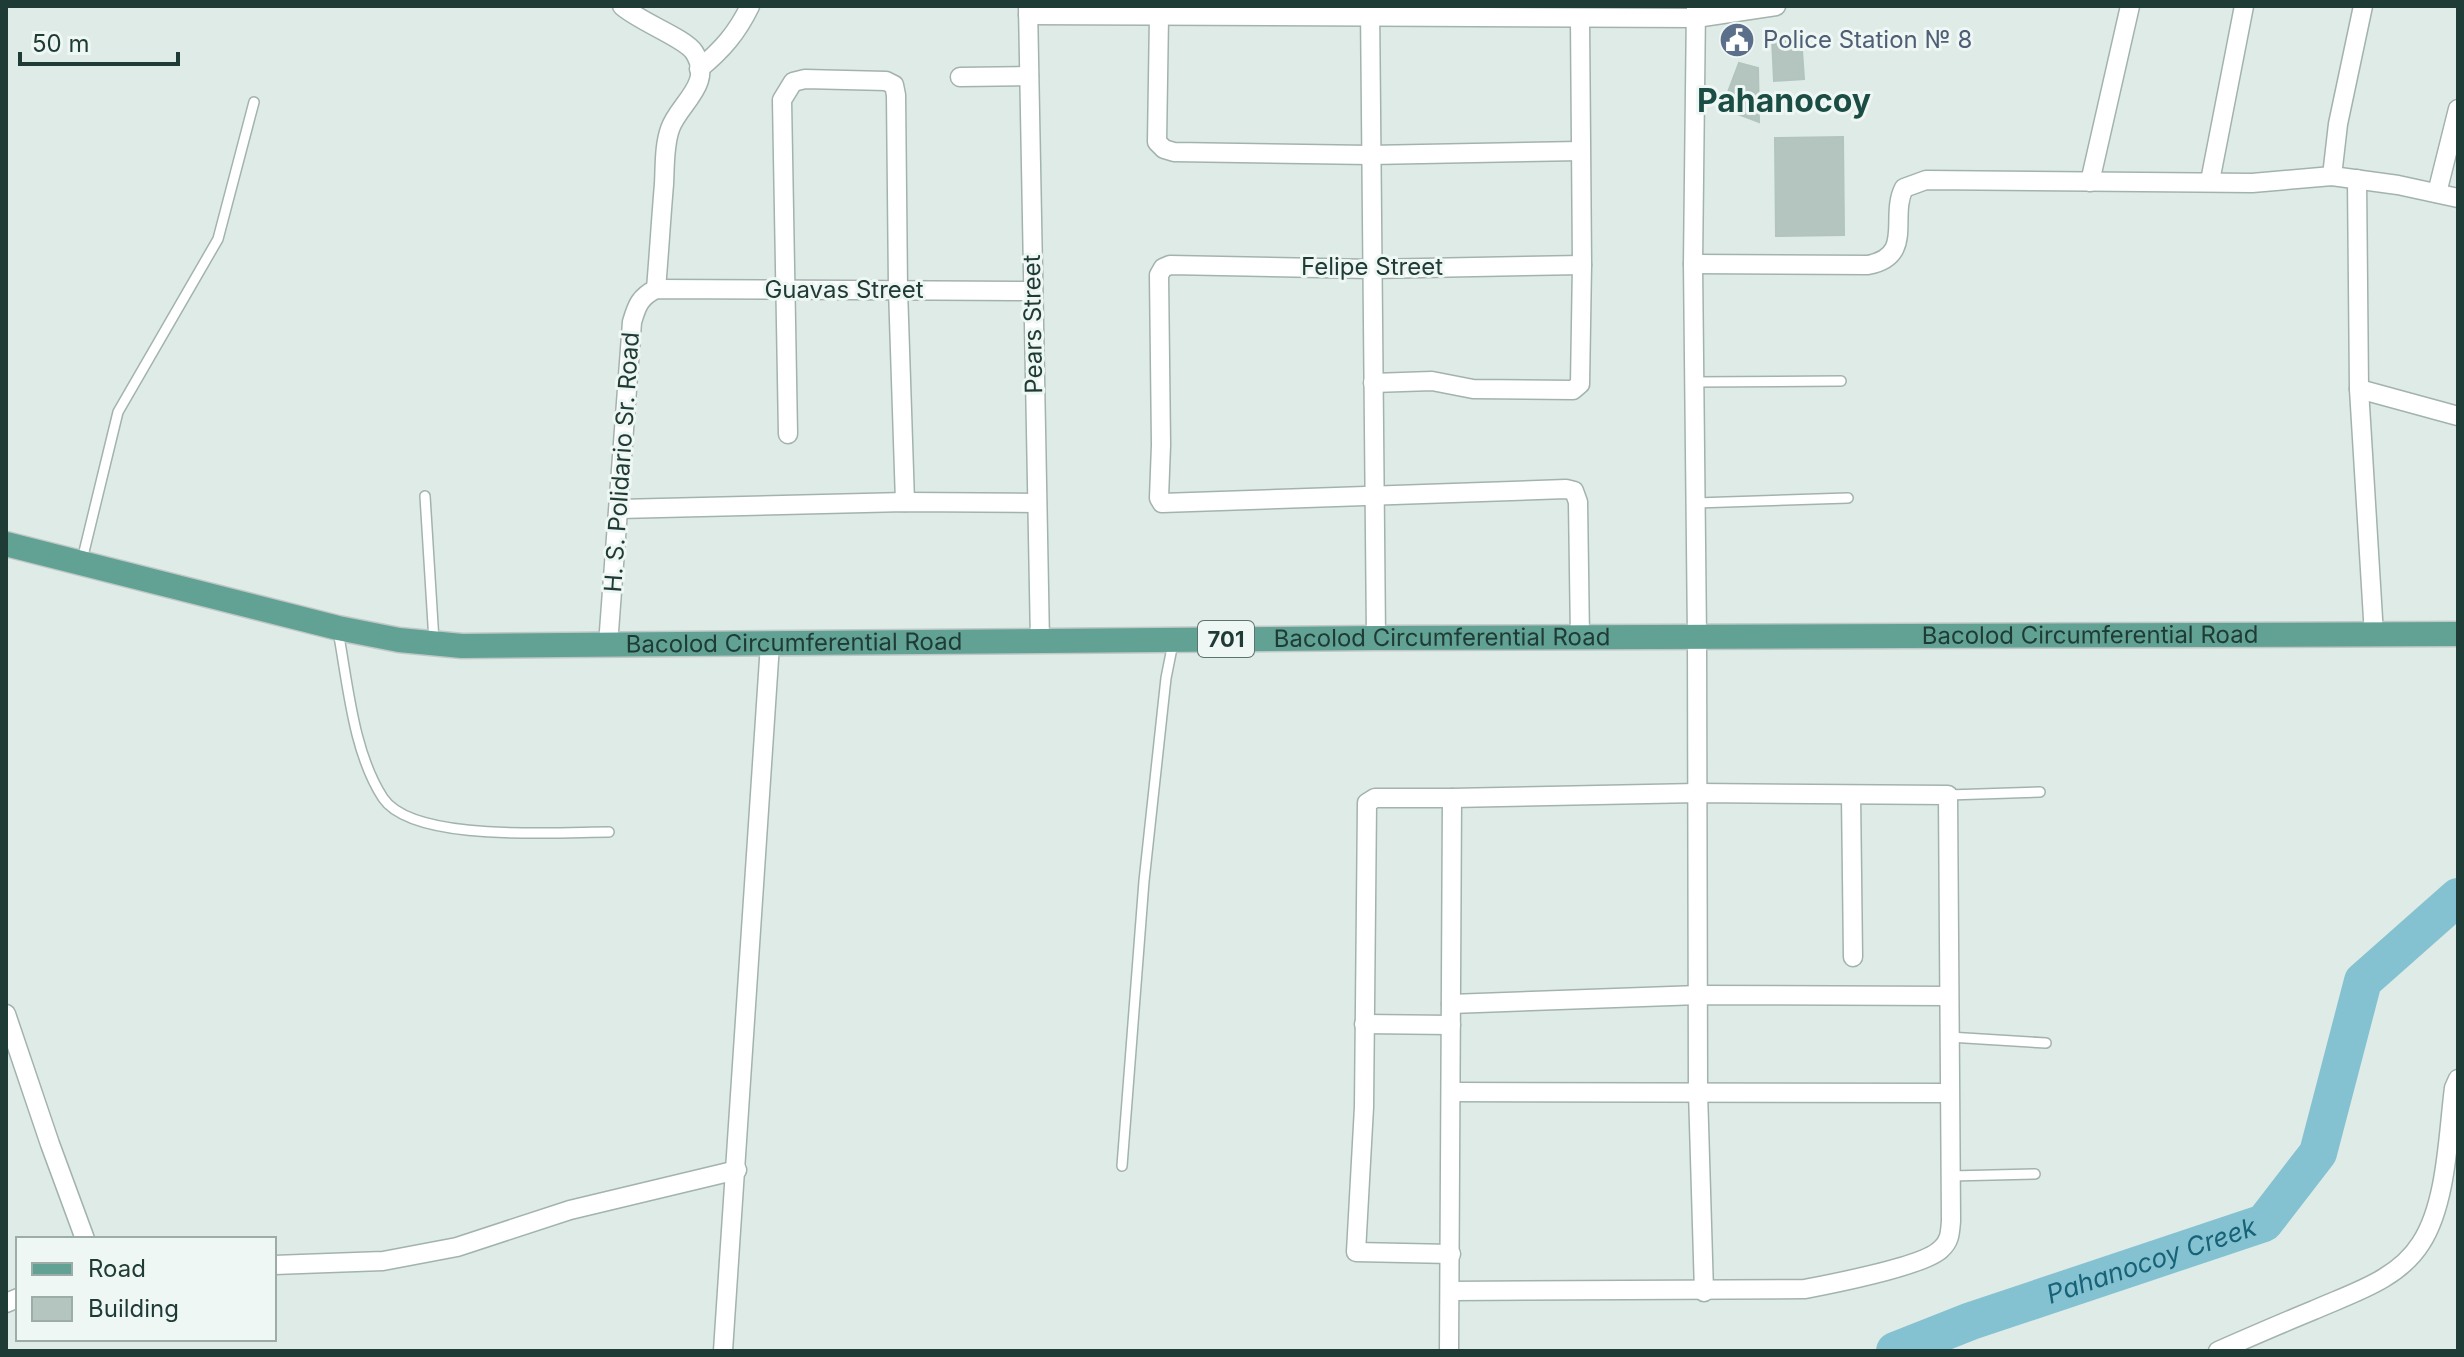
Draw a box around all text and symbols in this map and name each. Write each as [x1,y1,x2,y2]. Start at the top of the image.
scale bar [20,16,178,66]
public building icon: Police Station № 8 [1718,21,1756,59]
place label: Police Station № 8 [1763,25,1972,54]
text: 50 m [32,29,90,58]
district label: Pahanocoy [1697,81,1871,120]
street label: Felipe Street [1301,252,1443,281]
street label: Pears Street [1017,254,1048,394]
street label: Guavas Street [764,275,924,304]
street label: H. S. Polidario Sr. Road [598,331,645,593]
street label: Bacolod Circumferential Road [1922,620,2258,650]
road number: 701 [1198,621,1254,657]
street label: Bacolod Circumferential Road [1274,622,1610,653]
street label: Bacolod Circumferential Road [626,627,962,659]
water label: Pahanocoy Creek [2042,1210,2261,1310]
legend [16,1237,276,1341]
text: Road [88,1254,146,1283]
text: Building [88,1294,179,1323]

